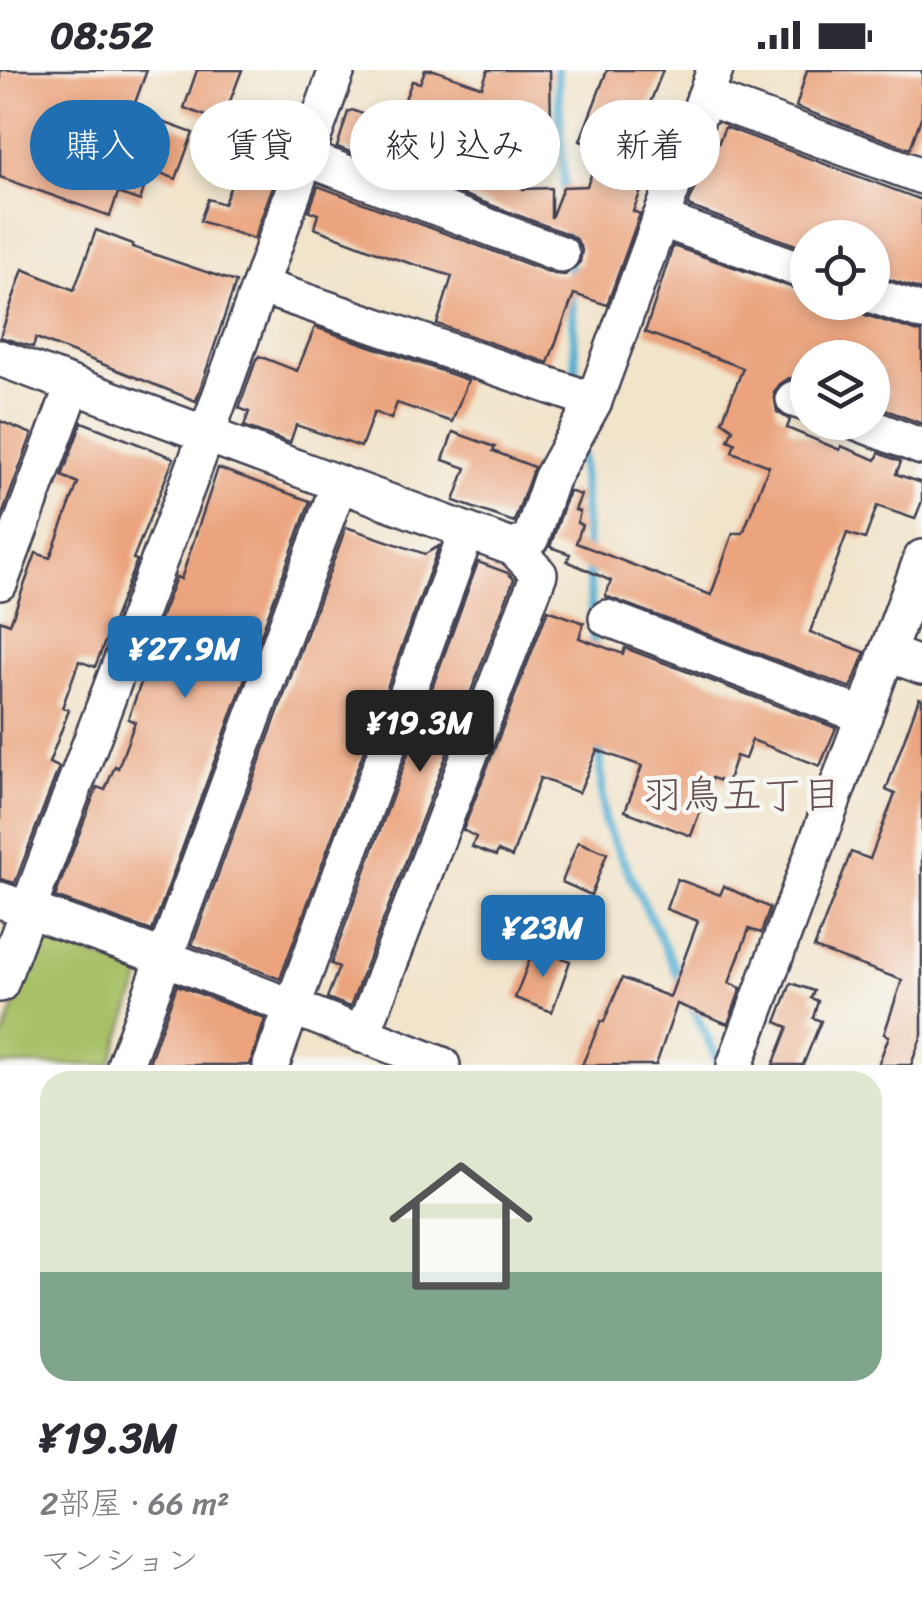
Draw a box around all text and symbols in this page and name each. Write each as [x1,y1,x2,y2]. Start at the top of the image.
text: 08:52 [50,2,154,69]
chip: 購入 [30,100,170,190]
chip: 賃貸 [190,100,330,190]
chip: 絞り込み [350,100,560,190]
chip: 新着 [580,100,720,190]
map controls [790,220,890,440]
button: locate [790,220,890,320]
button: layers [790,340,890,440]
pin: ¥27.9M [104,616,266,701]
text: ¥27.9M [130,620,240,677]
pin: ¥19.3M [339,690,501,775]
text: ¥19.3M [368,694,472,751]
district label: 羽鳥五丁目 [642,759,842,830]
pin: ¥23M [484,895,602,980]
text: ¥23M [503,899,583,956]
icon: home [371,1136,551,1316]
text: ¥19.3M [40,1401,177,1475]
text: 2部屋 · 66 m² [40,1475,230,1532]
text: マンション [40,1532,199,1589]

